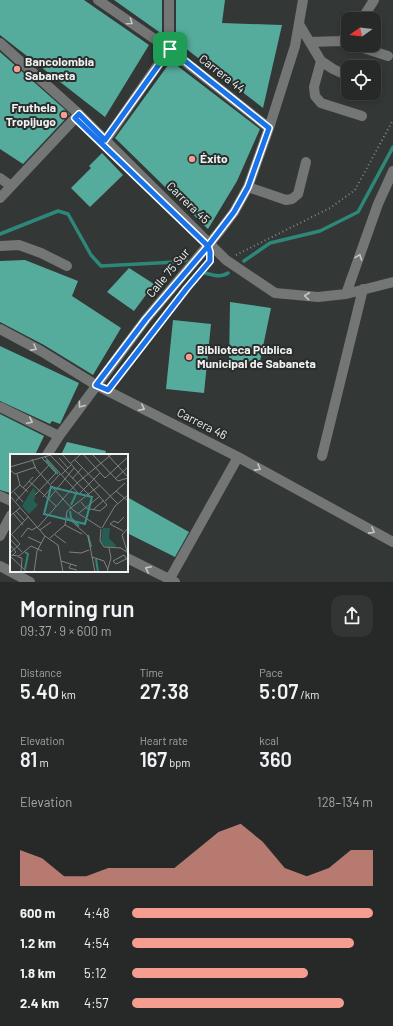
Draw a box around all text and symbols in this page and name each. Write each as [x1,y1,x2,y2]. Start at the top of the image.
north arrow [341,12,381,52]
map controls [341,12,381,100]
one-way arrow [126,17,133,24]
pin [153,32,187,66]
icon: arrive [159,38,181,60]
street label: Carrera 44 [197,51,248,96]
place label: Bancolombia Sabaneta [25,54,94,82]
button: locate [341,60,381,100]
marker: Bancolombia Sabaneta [12,64,22,74]
place label: Fruthela Tropijugo [6,100,56,128]
marker: Fruthela Tropijugo [59,110,69,120]
place label: Éxito [200,151,228,165]
marker: Éxito [187,154,197,164]
street label: Carrera 45 [164,178,213,226]
street label: Calle 75 Sur [143,245,192,300]
one-way arrow [354,254,363,261]
one-way arrow [304,291,310,300]
place label: Biblioteca Pública Municipal de Sabaneta [197,342,316,370]
one-way arrow [30,343,37,350]
marker: Biblioteca Pública Municipal de Sabaneta [184,352,194,362]
one-way arrow [79,401,86,408]
one-way arrow [138,403,146,411]
street label: Carrera 46 [175,405,230,442]
one-way arrow [25,416,33,424]
inset map [10,454,128,572]
one-way arrow [253,464,261,471]
one-way arrow [367,526,375,533]
one-way arrow [145,566,152,574]
text: Morning run [20,595,134,621]
button: share [331,595,373,637]
text: 09:37 · 9 × 600 m [20,623,112,639]
text: Distance [20,666,62,679]
text: Time [140,666,163,679]
text: Pace [259,666,283,679]
text: 5.40 [20,679,59,703]
text: 27:38 [140,679,189,703]
text: 5:07 [259,679,298,703]
text: km [59,688,76,701]
text: /km [298,688,319,701]
text: Elevation [20,734,64,747]
text: Heart rate [140,734,188,747]
text: kcal [259,734,279,747]
text: 81 [20,747,37,771]
text: 167 [140,747,167,771]
text: 360 [259,747,292,771]
text: m [37,756,49,769]
text: bpm [167,756,190,769]
text: Elevation [20,794,72,810]
text: 128–134 m [317,794,373,810]
text: 600 m [20,905,55,921]
text: 4:48 [84,905,110,921]
text: 1.2 km [20,935,56,951]
text: 4:54 [84,935,109,951]
text: 1.8 km [20,965,56,981]
text: 5:12 [84,965,107,981]
text: 2.4 km [20,995,59,1011]
text: 4:57 [84,995,108,1011]

